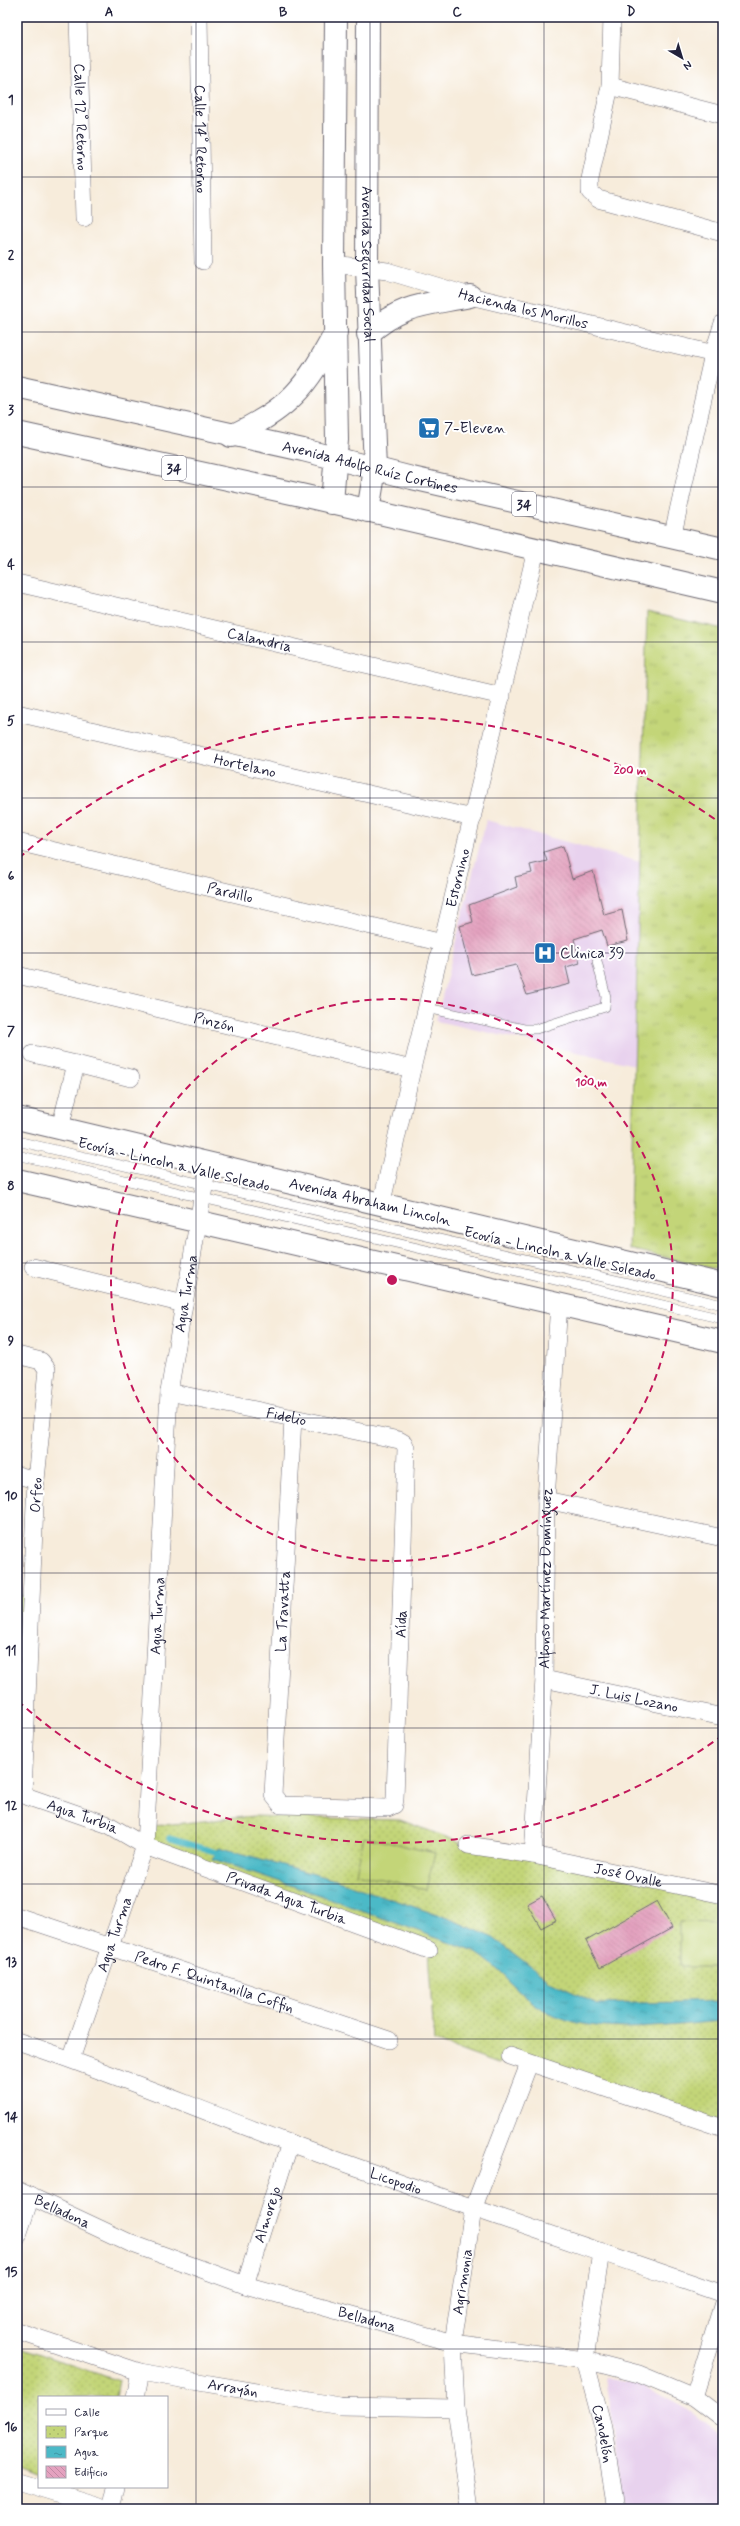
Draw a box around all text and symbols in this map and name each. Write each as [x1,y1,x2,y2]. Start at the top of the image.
text: A [105,4,113,21]
text: B [279,4,288,21]
text: C [452,4,462,21]
text: D [627,4,636,21]
north arrow [662,38,702,78]
text: N [680,57,695,73]
street label: Calle 12° Retorno [68,63,92,171]
street label: Calle 14° Retorno [189,85,211,194]
text: 1 [8,92,14,109]
street label: Avenida Seguridad Social [355,186,379,343]
text: 2 [8,247,15,264]
street label: Hacienda los Morillos [456,284,590,335]
text: 3 [8,402,14,419]
supermarket icon: 7-Eleven [416,415,442,441]
place label: 7-Eleven [444,419,506,439]
street label: Avenida Adolfo Ruíz Cortines [280,437,460,499]
road number: 34 [162,456,186,480]
road number: 34 [512,492,536,516]
text: 4 [7,557,15,574]
street label: Calandria [225,623,294,658]
text: 5 [7,713,15,730]
street label: Hortelano [212,750,278,783]
text: 200 m [614,763,647,779]
street label: Estornino [442,846,475,910]
text: 6 [8,868,15,885]
street label: Pardillo [205,878,255,909]
hospital icon: Clinica 39 [532,940,558,966]
place label: Clinica 39 [560,944,624,964]
street label: Pinzón [192,1008,237,1038]
text: 7 [7,1023,15,1040]
text: 100 m [575,1075,608,1091]
street label: Ecovía - Lincoln a Valle Soleado [76,1133,272,1197]
street label: Avenida Abraham Lincoln [287,1174,453,1231]
text: 8 [7,1178,15,1195]
street label: Ecovía - Lincoln a Valle Soleado [462,1222,658,1286]
street label: Agua Turma [170,1254,203,1334]
centre of rings [385,1273,399,1287]
text: 9 [8,1333,15,1350]
street label: Fidelio [264,1404,308,1431]
street label: Orfeo [26,1477,48,1513]
street label: Alfonso Martínez Domínguez [535,1487,558,1669]
text: 10 [4,1488,18,1505]
street label: La Travatta [272,1570,296,1652]
street label: Agua Turma [146,1576,170,1655]
street label: Aída [392,1609,412,1638]
text: 11 [5,1643,17,1660]
street label: J. Luis Lozano [588,1680,680,1718]
street label: Agua Turbia [44,1795,123,1840]
text: 12 [5,1798,17,1815]
street label: José Ovalle [592,1859,664,1893]
street label: Privada Agua Turbia [223,1868,351,1930]
street label: Agua Turma [93,1894,138,1975]
street label: Pedro F. Quintanilla Coffin [132,1947,296,2019]
text: 13 [5,1954,17,1971]
text: 14 [4,2109,18,2126]
street label: Licopodio [367,2164,424,2200]
street label: Almorejo [250,2184,287,2246]
street label: Belladona [31,2190,93,2234]
street label: Agrimonia [448,2248,478,2316]
text: 15 [5,2264,17,2281]
street label: Belladona [335,2302,399,2338]
street label: Arrayán [206,2375,260,2403]
legend [38,2396,168,2488]
street label: Candelón [586,2402,617,2464]
text: Calle [74,2405,100,2421]
text: 16 [4,2419,18,2436]
text: Parque [74,2425,109,2441]
text: Agua [74,2445,99,2461]
text: Edificio [74,2465,108,2481]

